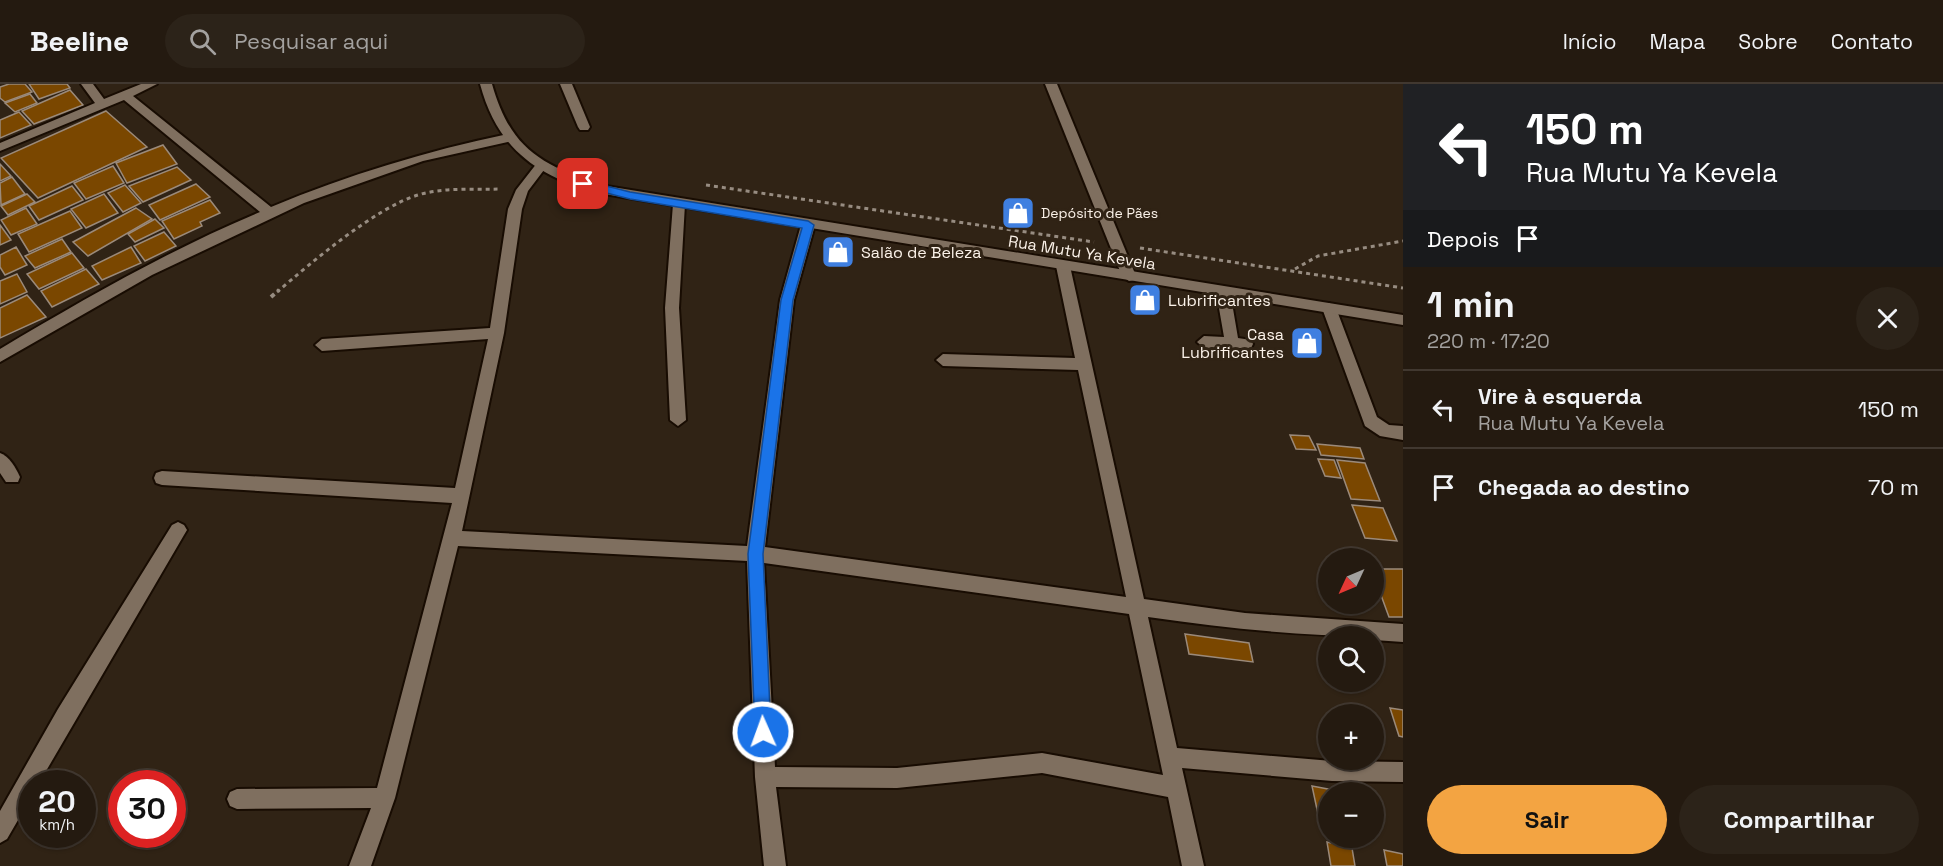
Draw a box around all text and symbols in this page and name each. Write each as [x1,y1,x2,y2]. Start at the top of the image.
search box [165,14,585,68]
text: Beeline [30,23,129,59]
icon: search [186,25,219,58]
text: Pesquisar aqui [234,27,388,55]
text: Início [1563,28,1616,55]
text: Mapa [1649,28,1705,55]
text: Sobre [1738,28,1798,55]
text: Contato [1831,28,1913,55]
text: 150 m [1526,103,1644,156]
icon: left [1427,108,1505,186]
text: Rua Mutu Ya Kevela [1526,155,1778,190]
pin [557,158,608,209]
icon: arrive [566,167,599,200]
shop icon: Depósito de Pães [1000,195,1036,231]
place label: Depósito de Pães [1041,204,1158,222]
icon: arrive [1511,222,1544,255]
text: Depois [1427,225,1499,253]
street label: Rua Mutu Ya Kevela [1007,230,1157,275]
shop icon: Salão de Beleza [820,234,856,270]
place label: Salão de Beleza [861,242,981,263]
shop icon: Lubrificantes [1127,282,1163,318]
text: 1 min [1427,282,1515,328]
button: close [1856,287,1919,350]
place label: Lubrificantes [1168,290,1271,311]
place label: Casa Lubrificantes [1181,324,1284,363]
shop icon: Casa Lubrificantes [1289,325,1325,361]
text: 220 m · 17:20 [1427,328,1550,354]
text: Vire à esquerda [1478,382,1642,410]
icon: left [1427,393,1460,426]
text: 150 m [1858,395,1919,423]
text: Rua Mutu Ya Kevela [1478,410,1664,436]
icon: arrive [1427,471,1460,504]
text: Chegada ao destino [1478,473,1690,501]
text: 70 m [1868,473,1919,501]
north arrow [1318,548,1384,614]
map controls [1318,548,1384,848]
button: search [1318,626,1384,692]
position arrow [731,700,795,764]
button: + [1318,704,1384,770]
speed limit sign: 30 [108,770,186,848]
text: 20 [38,782,76,821]
button: − [1318,782,1384,848]
button: Sair [1427,785,1667,854]
button: Compartilhar [1679,785,1919,854]
text: km/h [39,815,75,834]

